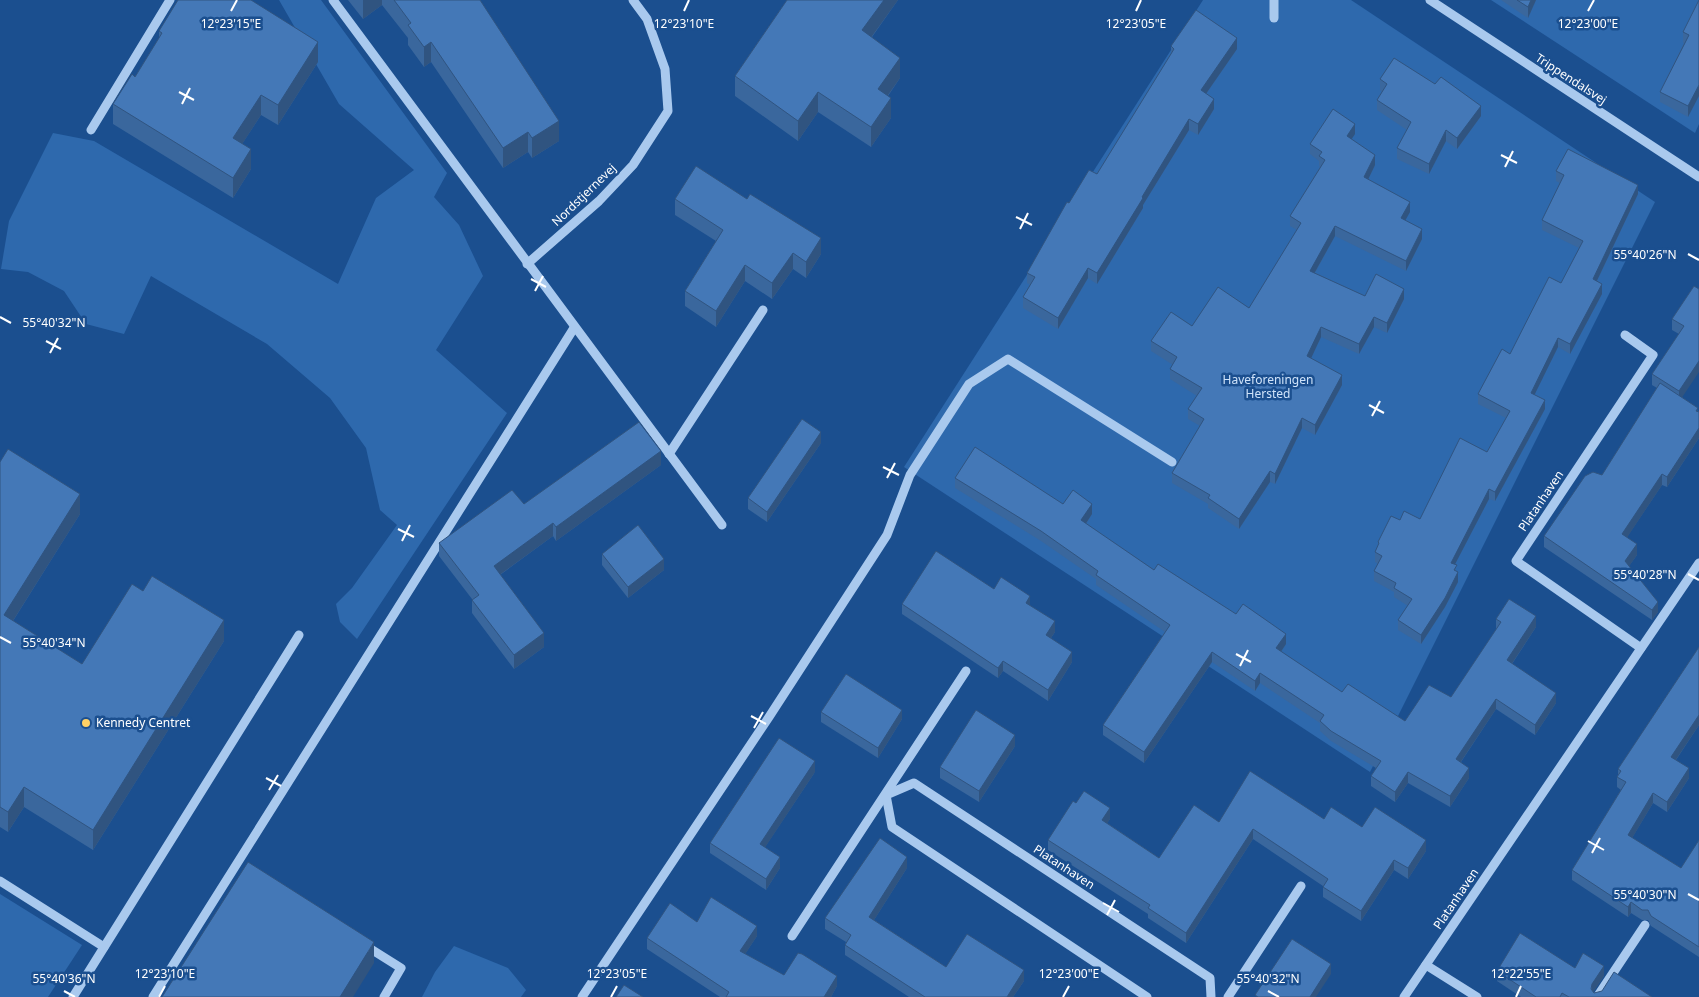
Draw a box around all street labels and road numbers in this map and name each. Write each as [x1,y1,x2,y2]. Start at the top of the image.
street label: Trippendalsvej [1532,49,1610,108]
street label: Nordstjernevej [548,160,620,230]
street label: Platanhaven [1514,467,1567,534]
street label: Platanhaven [1030,840,1098,893]
street label: Platanhaven [1429,865,1482,932]

